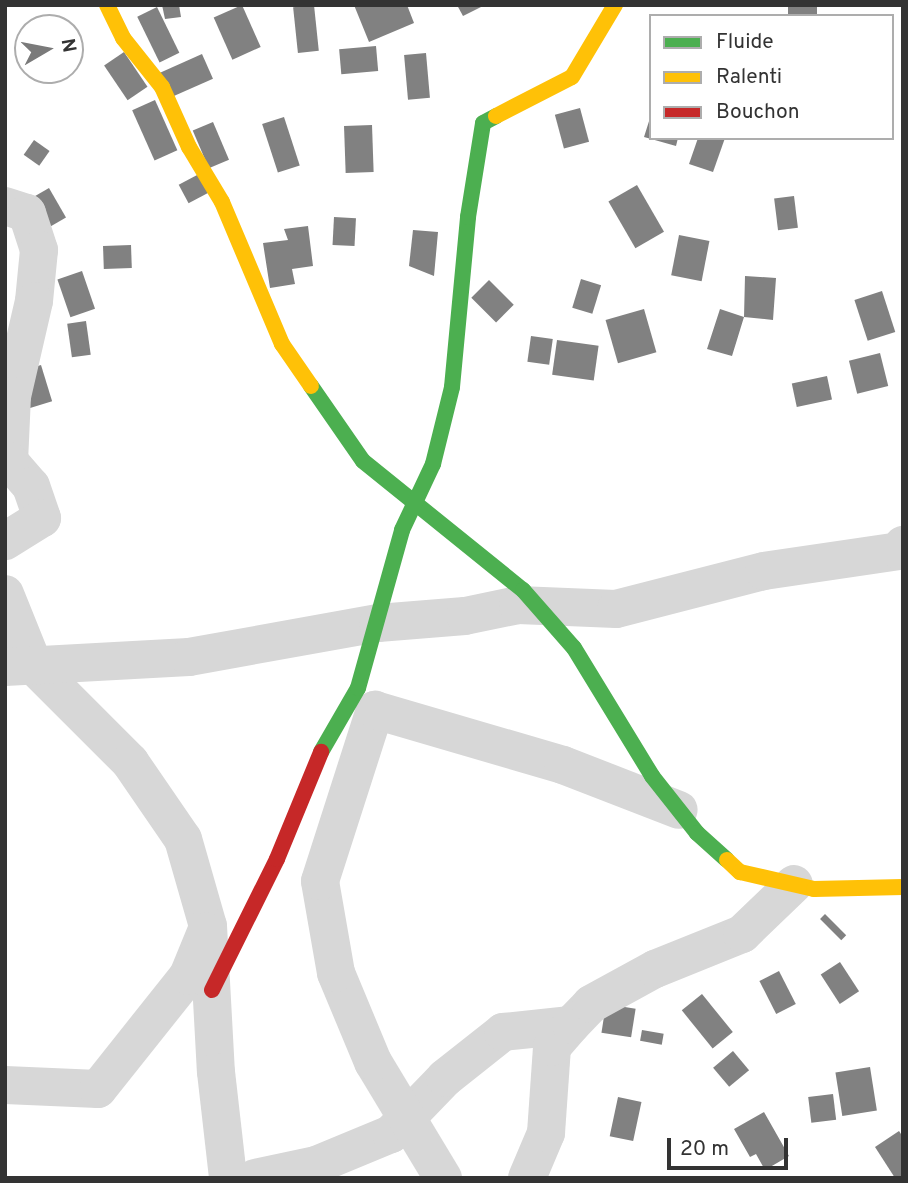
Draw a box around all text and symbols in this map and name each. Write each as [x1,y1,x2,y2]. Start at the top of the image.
north arrow [14,14,84,84]
legend [649,14,894,140]
text: Fluide [716,29,774,56]
text: N [55,37,81,55]
text: Ralenti [716,64,782,91]
text: Bouchon [716,99,799,126]
scale bar [670,1124,791,1168]
text: 20 m [680,1136,729,1163]

